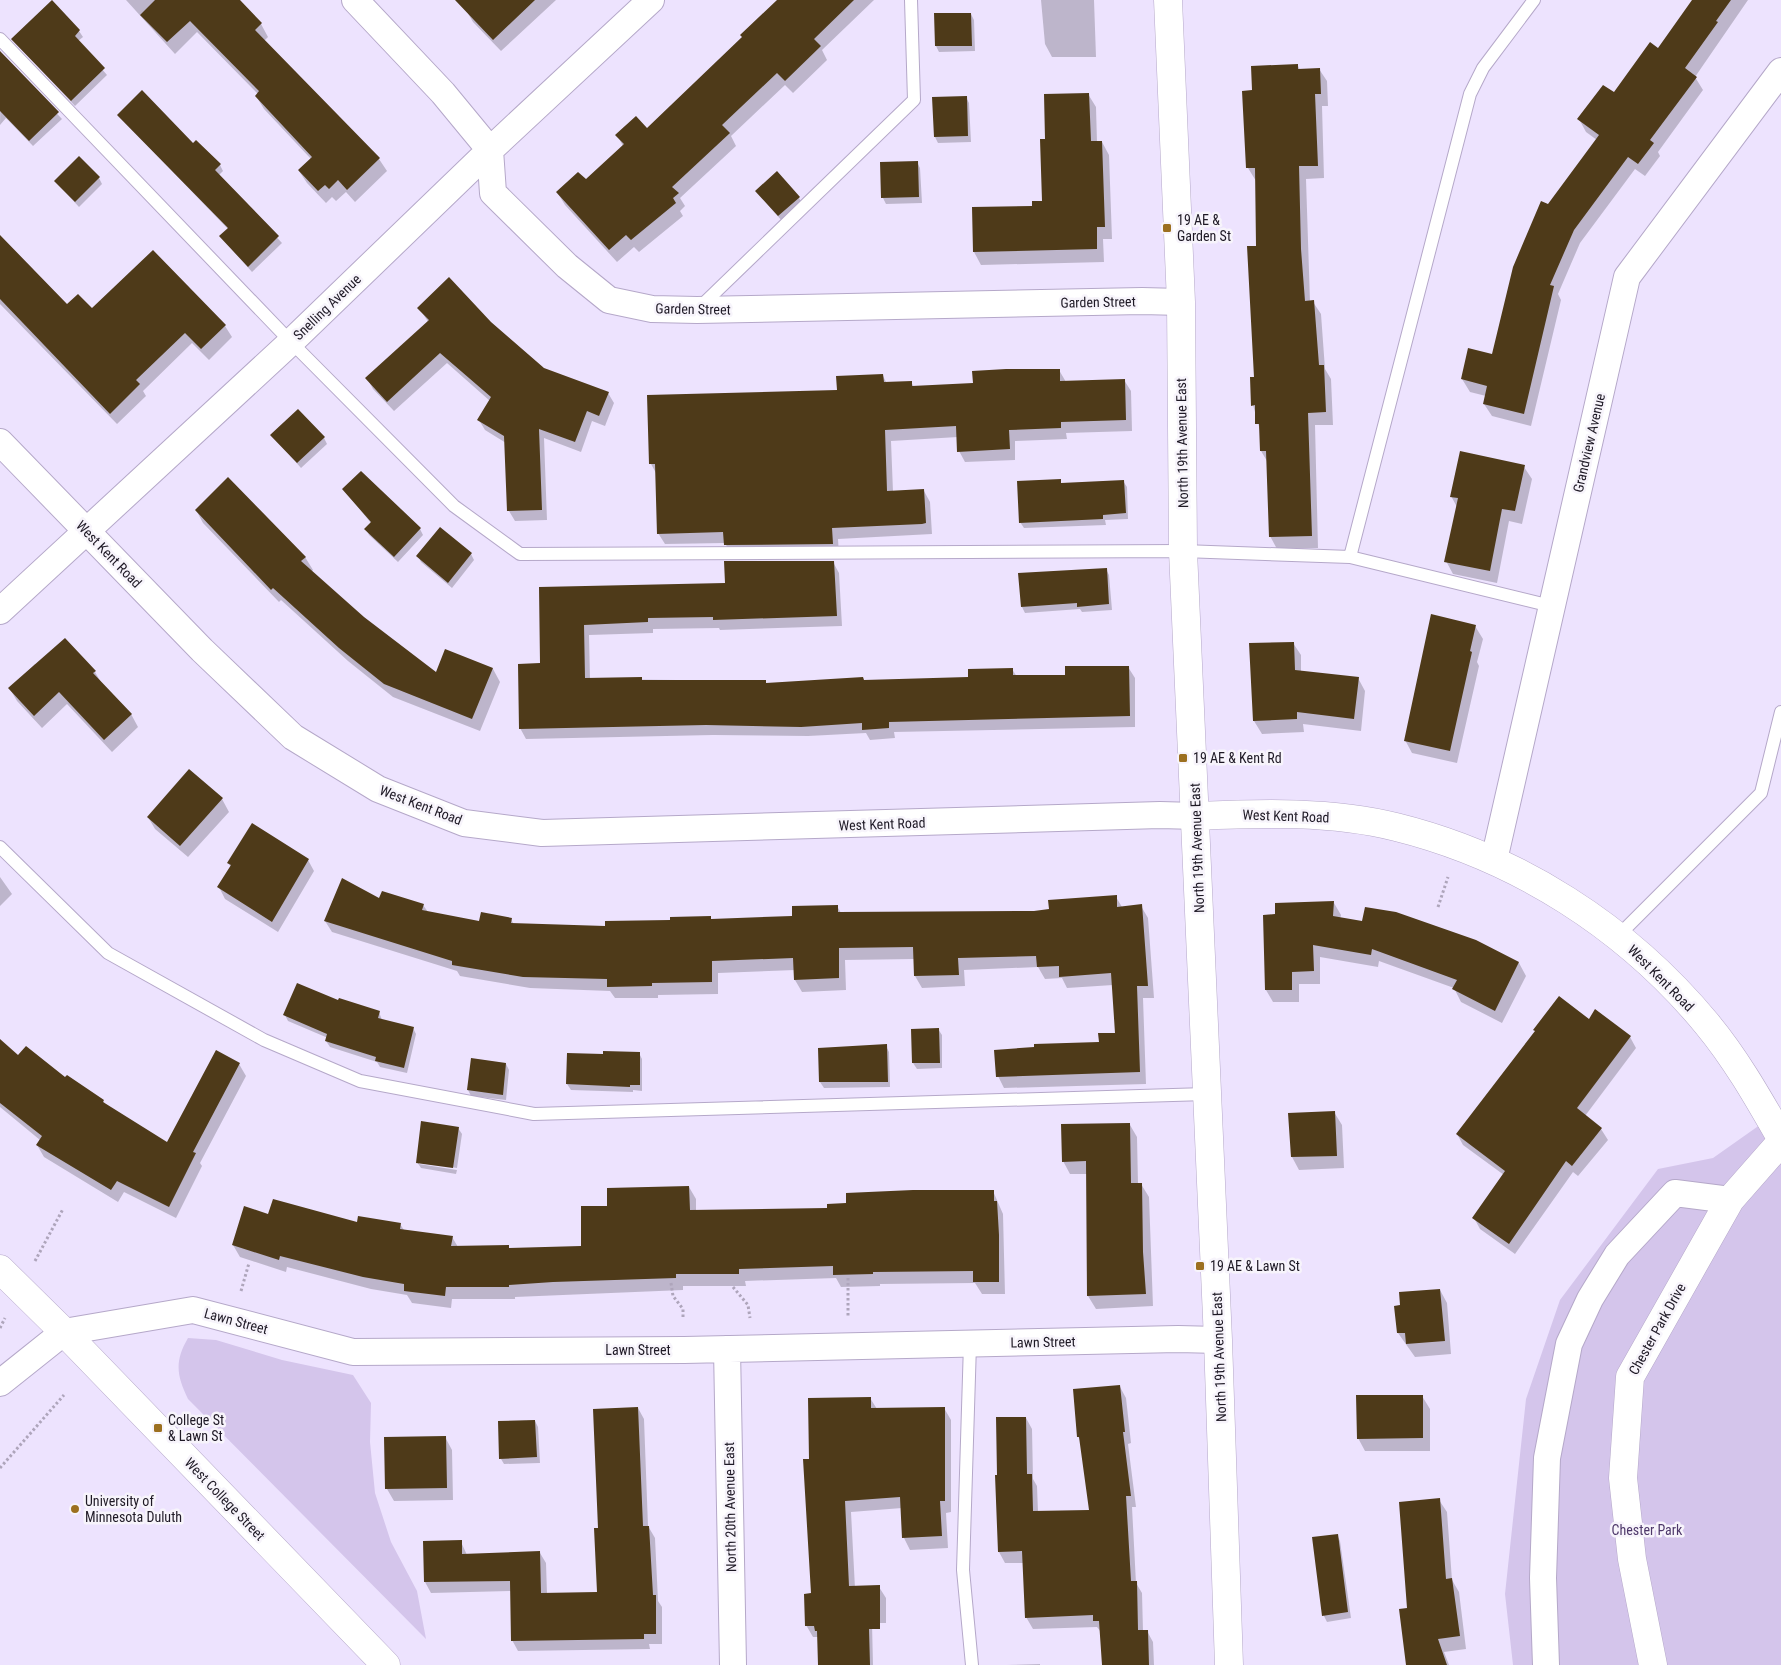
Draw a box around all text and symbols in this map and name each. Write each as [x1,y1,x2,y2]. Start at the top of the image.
place label: 19 AE & Garden St [1177,212,1231,244]
marker: 19 AE & Garden St [1161,222,1173,234]
street label: Snelling Avenue [290,271,364,343]
street label: Garden Street [1060,293,1136,311]
street label: Garden Street [655,300,731,318]
street label: North 19th Avenue East [1173,378,1191,508]
street label: Grandview Avenue [1570,392,1608,494]
street label: West Kent Road [73,517,145,591]
place label: 19 AE & Kent Rd [1193,750,1282,766]
marker: 19 AE & Kent Rd [1177,752,1189,764]
street label: West Kent Road [378,782,464,828]
street label: North 19th Avenue East [1187,783,1207,913]
street label: West Kent Road [1242,806,1330,826]
street label: West Kent Road [838,814,926,834]
street label: West Kent Road [1625,942,1697,1014]
place label: 19 AE & Lawn St [1210,1258,1300,1274]
marker: 19 AE & Lawn St [1194,1260,1206,1272]
street label: Chester Park Drive [1625,1280,1689,1377]
street label: North 19th Avenue East [1209,1292,1229,1422]
street label: Lawn Street [202,1305,270,1337]
street label: Lawn Street [1010,1333,1076,1351]
street label: Lawn Street [605,1342,671,1358]
place label: College St & Lawn St [168,1412,224,1444]
marker: College St & Lawn St [152,1422,164,1434]
street label: North 20th Avenue East [721,1442,739,1572]
street label: West College Street [182,1455,268,1543]
place label: University of Minnesota Duluth [85,1493,182,1525]
marker: University of Minnesota Duluth [69,1503,81,1515]
park label: Chester Park [1612,1522,1683,1538]

